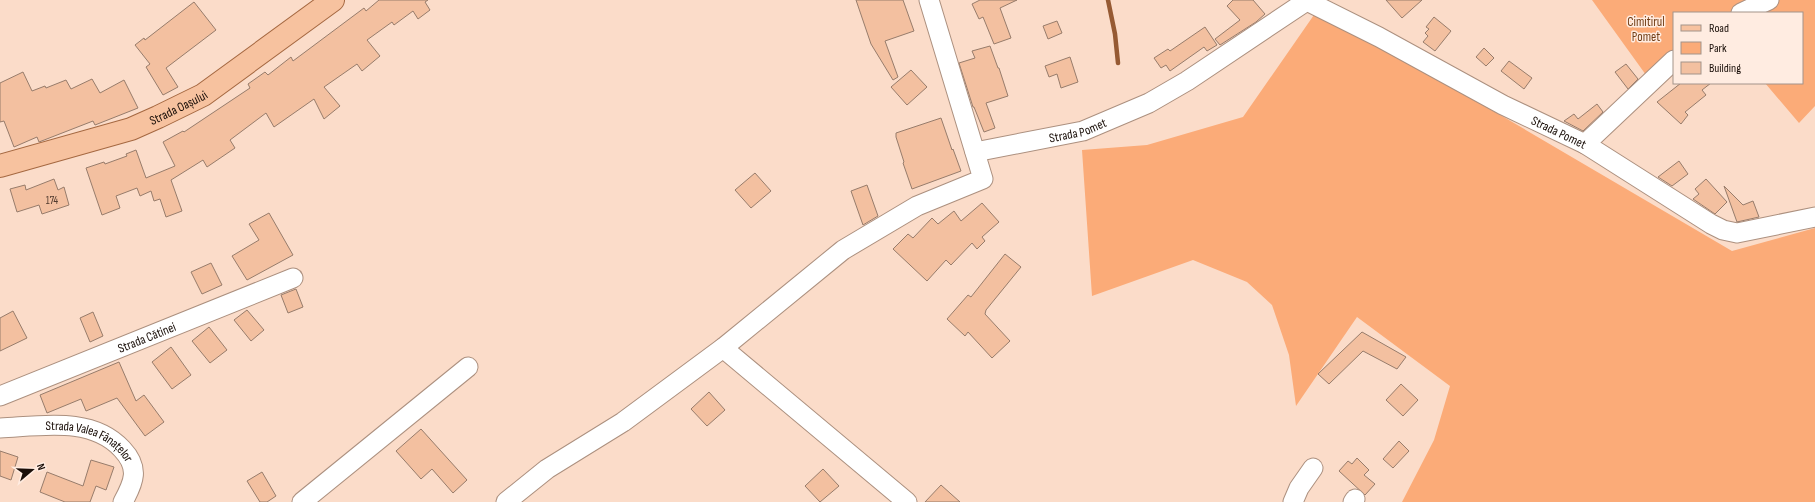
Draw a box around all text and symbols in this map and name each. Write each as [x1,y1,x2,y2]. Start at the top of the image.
legend [1673,12,1803,84]
park label: Cimitirul Pomet [1627,14,1665,45]
text: Road [1709,21,1729,36]
text: Park [1709,41,1727,56]
text: Building [1709,61,1741,76]
street label: Strada Oașului [147,87,211,129]
street label: Strada Pomet [1529,113,1589,152]
street label: Strada Pomet [1048,115,1109,146]
house number: 174 [46,194,59,207]
street label: Strada Cătinei [115,319,178,357]
street label: Strada Valea Fânațelor [45,418,137,465]
north arrow [12,450,52,490]
text: N [34,462,48,472]

